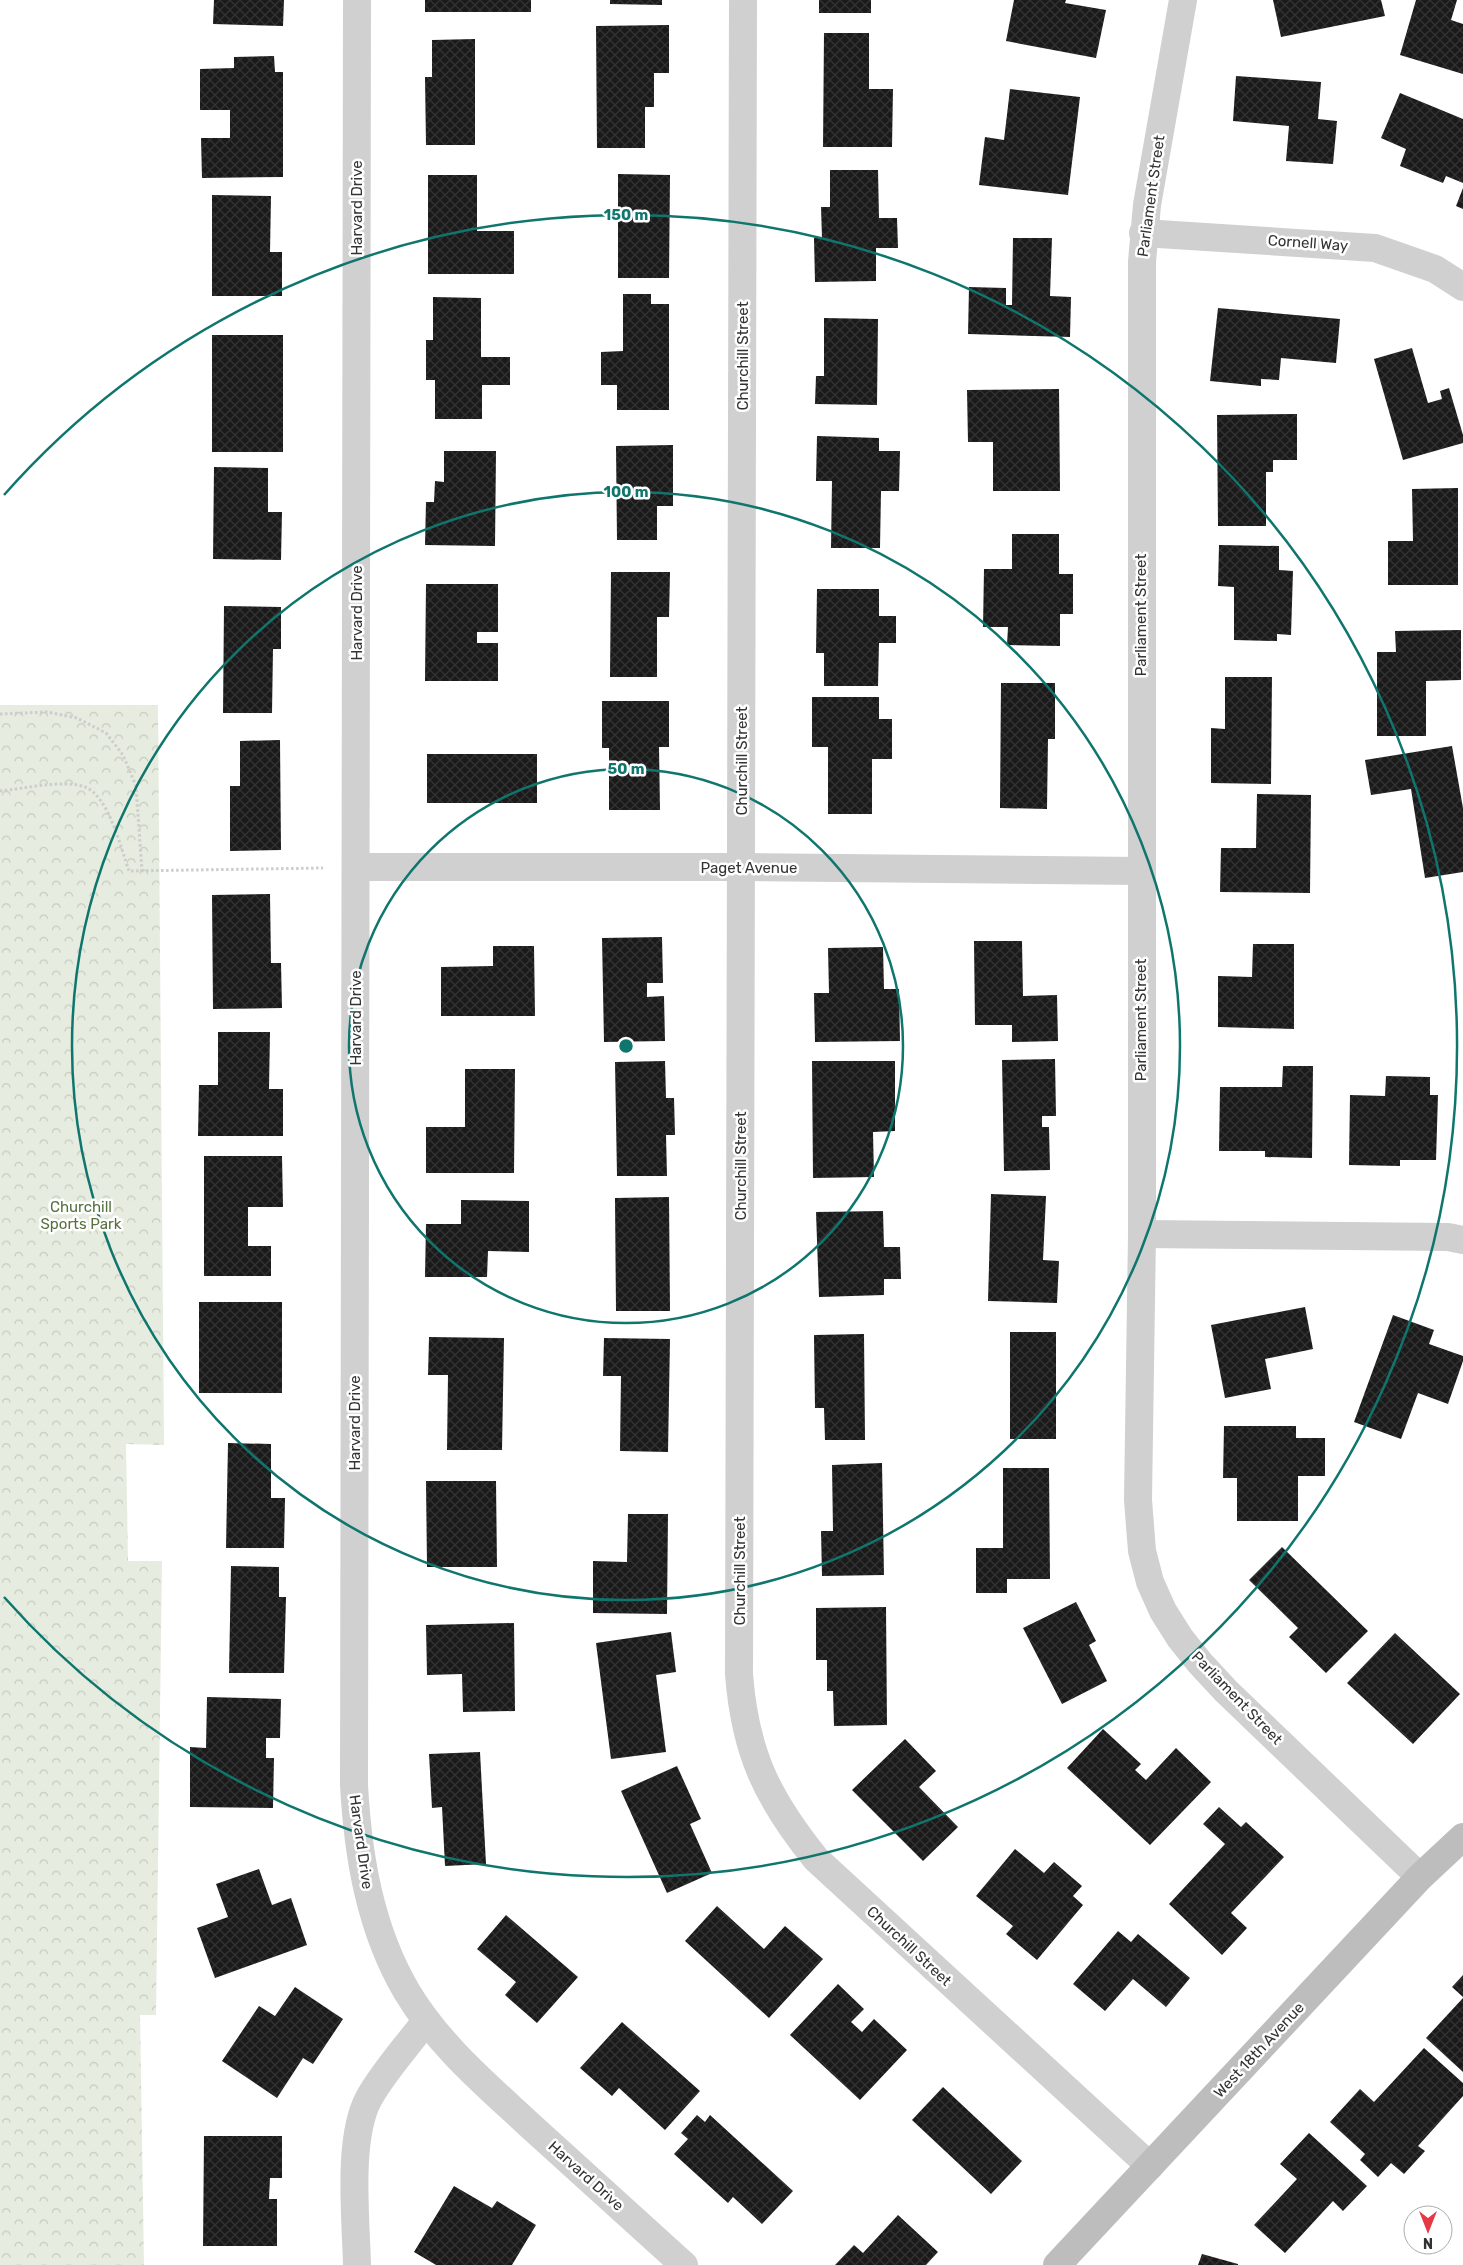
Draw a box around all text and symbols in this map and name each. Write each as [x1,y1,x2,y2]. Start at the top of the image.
street label: Parliament Street [1134,134,1168,258]
street label: Harvard Drive [348,160,366,256]
text: 150 m [604,206,648,224]
street label: Cornell Way [1267,231,1349,255]
street label: Churchill Street [734,301,752,411]
text: 100 m [604,483,648,501]
street label: Parliament Street [1132,554,1150,676]
street label: Harvard Drive [348,565,366,661]
street label: Churchill Street [733,706,751,816]
text: 50 m [608,760,644,778]
street label: Paget Avenue [701,859,797,877]
street label: Parliament Street [1132,959,1150,1081]
street label: Harvard Drive [347,970,365,1066]
centre of rings [617,1037,635,1055]
street label: Churchill Street [732,1111,750,1221]
park label: Churchill Sports Park [41,1198,122,1233]
street label: Harvard Drive [346,1375,364,1471]
street label: Churchill Street [731,1516,749,1626]
street label: Parliament Street [1188,1648,1286,1748]
street label: Harvard Drive [345,1794,377,1890]
street label: Churchill Street [863,1902,955,1990]
street label: West 18th Avenue [1210,1998,1308,2102]
street label: Harvard Drive [545,2137,627,2215]
north arrow [1403,2205,1453,2255]
text: N [1423,2234,1433,2251]

